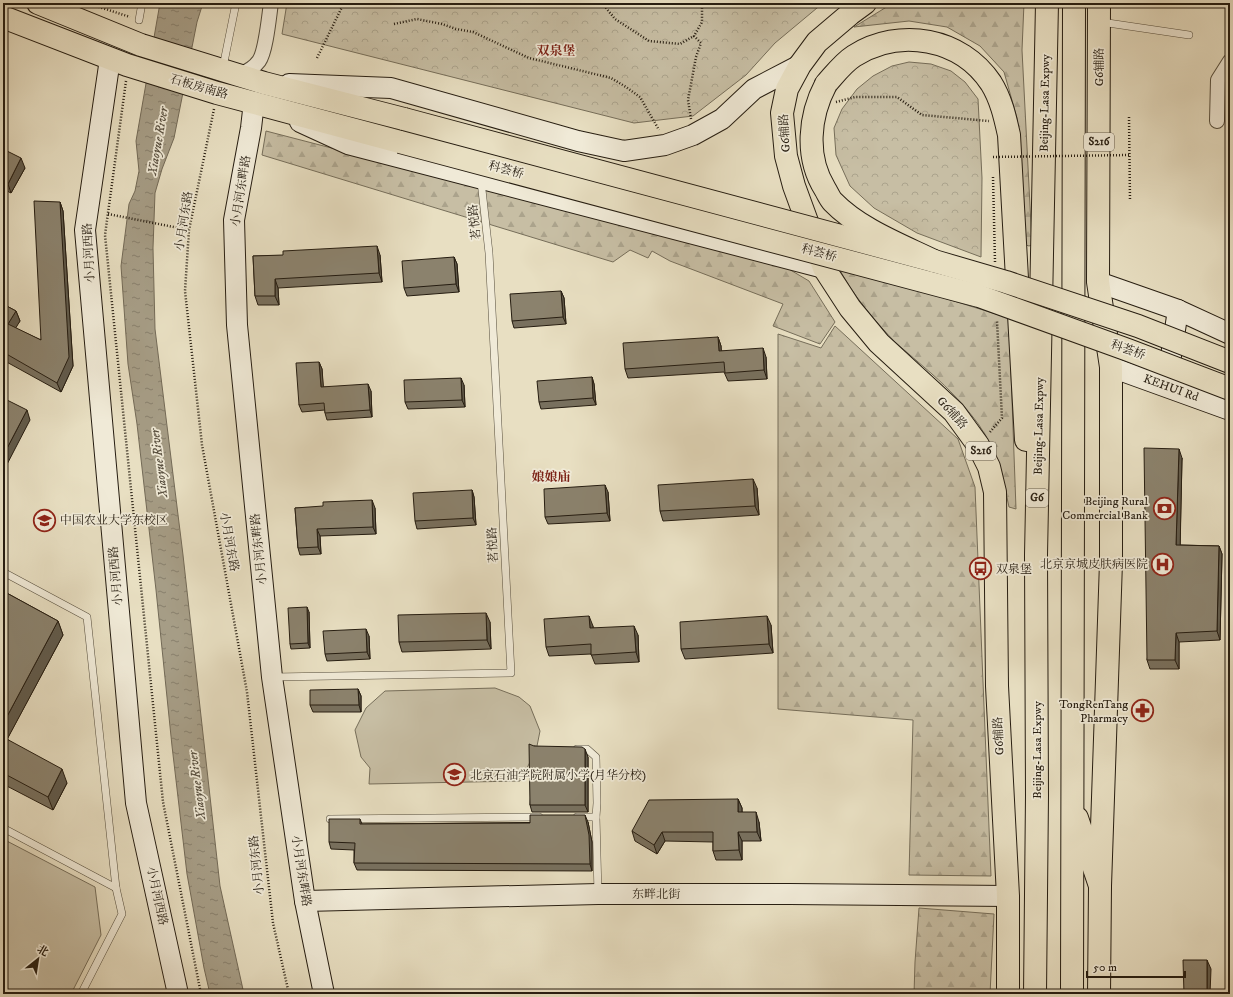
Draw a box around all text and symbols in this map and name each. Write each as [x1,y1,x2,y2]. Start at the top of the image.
district label: 双泉堡 [536,43,576,59]
street label: G6辅路 [1092,48,1107,86]
street label: Beijing-Lasa Expwy [1037,54,1053,152]
street label: 石板房南路 [168,72,230,102]
water label: Xiaoyue River [144,104,172,177]
street label: G6辅路 [776,113,794,153]
road number: S216 [1084,133,1114,151]
street label: 小月河东畔路 [228,154,254,228]
street label: 科荟桥 [487,158,525,182]
street label: 小月河东路 [172,190,196,252]
street label: 茗悦路 [466,203,484,241]
street label: 小月河西路 [80,223,98,283]
street label: 科荟桥 [800,241,838,265]
street label: 科荟桥 [1109,337,1147,363]
street label: KEHUI Rd [1141,371,1201,405]
street label: Beijing-Lasa Expwy [1031,377,1047,475]
street label: G6辅路 [933,394,971,432]
water label: Xiaoyue River [147,426,171,499]
road number: S216 [966,442,996,460]
district label: 娘娘庙 [531,469,571,485]
road number: G6 [1026,489,1048,507]
place label: Beijing Rural Commercial Bank [1062,494,1148,523]
bank icon: Beijing Rural Commercial Bank [1151,495,1177,521]
school or university icon: 中国农业大学东校区 [32,507,58,533]
street label: 小月河东路 [216,511,242,573]
street label: 小月河东畔路 [248,512,270,586]
place label: 中国农业大学东校区 [60,513,168,528]
street label: 茗悦路 [485,527,501,563]
street label: 小月河西路 [106,545,126,607]
hospital icon: 北京京城皮肤病医院 [1150,551,1176,577]
bus stop icon: 双泉堡 [967,556,993,582]
place label: 北京京城皮肤病医院 [1040,557,1148,572]
place label: 双泉堡 [996,562,1032,577]
place label: TongRenTang Pharmacy [1059,697,1128,726]
pharmacy icon: TongRenTang Pharmacy [1130,698,1156,724]
street label: Beijing-Lasa Expwy [1030,701,1045,799]
street label: G6辅路 [990,716,1008,756]
water label: Xiaoyue River [185,748,209,821]
school or university icon: 北京石油学院附属小学(月华分校) [442,762,468,788]
place label: 北京石油学院附属小学(月华分校) [470,768,646,783]
street label: 小月河东路 [246,834,268,896]
street label: 小月河东畔路 [288,834,314,908]
street label: 小月河西路 [143,865,171,927]
street label: 东畔北街 [632,887,681,902]
north arrow [18,939,58,979]
text: 北 [34,942,51,960]
scale bar [1087,953,1185,979]
text: 50 m [1093,960,1117,975]

